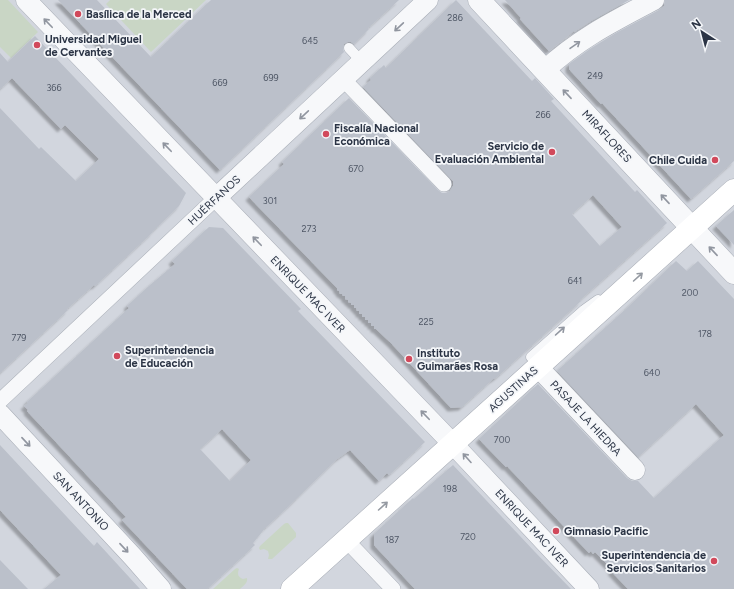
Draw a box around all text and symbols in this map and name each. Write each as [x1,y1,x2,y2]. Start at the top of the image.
place label: Basílica de la Merced [86,8,191,21]
marker: Basílica de la Merced [73,9,83,19]
house number: 286 [447,12,463,23]
north arrow [682,12,722,52]
text: N [689,17,704,32]
one-way arrow [43,18,53,28]
one-way arrow [394,22,405,31]
place label: Universidad Miguel de Cervantes [45,33,142,59]
house number: 645 [302,35,318,46]
marker: Universidad Miguel de Cervantes [32,40,42,50]
one-way arrow [569,41,580,49]
house number: 249 [587,70,603,81]
house number: 699 [263,72,279,83]
house number: 669 [212,77,228,88]
house number: 366 [46,82,62,93]
one-way arrow [562,89,572,99]
street label: MIRAFLORES [579,107,634,165]
house number: 266 [535,109,551,120]
one-way arrow [299,111,310,120]
place label: Fiscalía Nacional Económica [334,122,419,148]
marker: Fiscalía Nacional Económica [321,129,331,139]
place label: Servicio de Evaluación Ambiental [435,140,544,166]
one-way arrow [162,142,172,152]
marker: Servicio de Evaluación Ambiental [547,147,557,157]
place label: Chile Cuida [649,154,707,167]
marker: Chile Cuida [710,155,720,165]
house number: 670 [348,163,364,174]
street label: HUÉRFANOS [186,173,243,228]
one-way arrow [661,194,670,204]
house number: 301 [263,195,277,206]
house number: 273 [302,223,316,234]
one-way arrow [253,236,262,246]
one-way arrow [709,246,718,256]
street label: ENRIQUE MAC IVER [268,253,348,335]
one-way arrow [632,272,643,281]
house number: 641 [568,275,582,286]
house number: 200 [682,287,699,298]
house number: 225 [418,316,434,327]
one-way arrow [555,327,566,336]
house number: 178 [698,328,713,339]
house number: 779 [12,332,26,343]
place label: Superintendencia de Educación [125,344,214,370]
place label: Instituto Guimarães Rosa [417,347,498,373]
marker: Superintendencia de Educación [112,351,122,361]
marker: Instituto Guimarães Rosa [404,354,414,364]
street label: AGUSTINAS [486,364,541,415]
house number: 640 [644,367,660,378]
street label: PASAJE LA HIEDRA [547,378,624,459]
one-way arrow [420,410,430,420]
house number: 700 [494,434,510,445]
one-way arrow [22,437,31,447]
one-way arrow [462,453,471,464]
street label: SAN ANTONIO [50,469,112,534]
house number: 198 [443,483,458,494]
street label: ENRIQUE MAC IVER [492,487,571,570]
one-way arrow [378,502,388,511]
place label: Gimnasio Pacific [564,525,648,538]
marker: Gimnasio Pacific [551,526,561,536]
house number: 720 [460,531,476,542]
house number: 187 [385,534,399,545]
one-way arrow [120,543,129,553]
place label: Superintendencia de Servicios Sanitarios [602,549,706,575]
marker: Superintendencia de Servicios Sanitarios [709,556,719,566]

